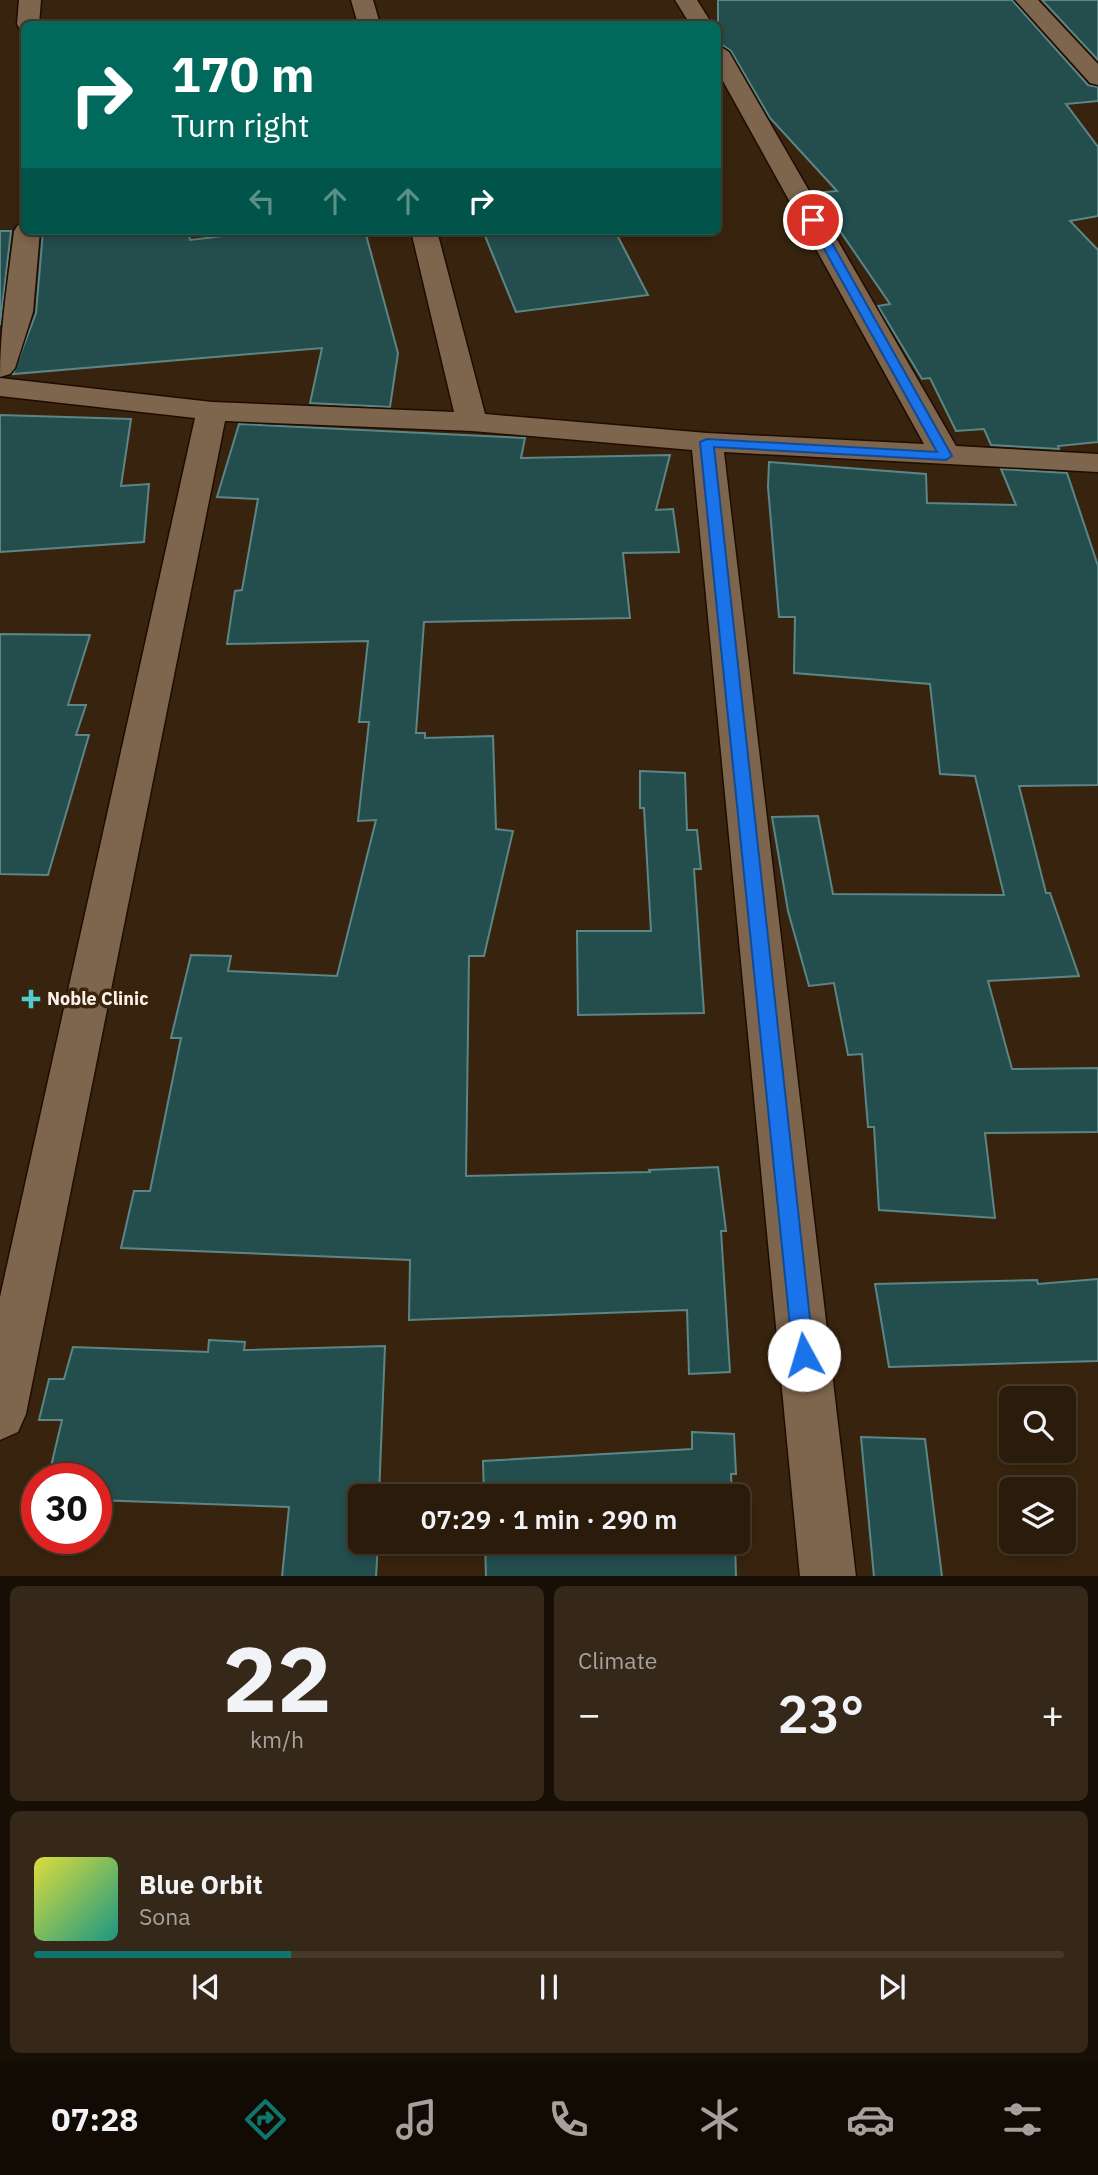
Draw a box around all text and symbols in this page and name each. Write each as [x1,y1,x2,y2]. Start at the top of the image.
text: 170 m [171,42,315,105]
icon: right [56,49,147,140]
text: Turn right [171,104,309,146]
icon: left [243,182,281,220]
icon: ahead [316,182,354,220]
icon: ahead [389,182,427,220]
icon: right [462,182,500,220]
pin [783,190,843,250]
icon: arrive [794,201,832,239]
place label: Noble Clinic [47,987,148,1010]
marker: Noble Clinic [21,989,41,1009]
position arrow [767,1318,841,1392]
map controls [999,1386,1076,1554]
button: search [999,1386,1076,1463]
speed limit sign: 30 [21,1463,112,1554]
button: layers [999,1477,1076,1554]
text: 07:29 · 1 min · 290 m [421,1502,677,1536]
text: 22 [222,1619,332,1737]
text: Climate [578,1645,657,1675]
text: 23° [778,1680,864,1747]
text: − [578,1689,601,1738]
text: + [1041,1689,1064,1738]
text: km/h [250,1724,304,1754]
text: Blue Orbit [139,1867,263,1901]
text: Sona [139,1901,191,1931]
icon: previous [187,1968,225,2006]
icon: pause [530,1968,568,2006]
icon: next [873,1968,911,2006]
icon: directions [241,2095,290,2144]
icon: music [392,2095,441,2144]
icon: phone [544,2095,593,2144]
icon: climate [695,2095,744,2144]
icon: car [846,2095,895,2144]
icon: filters [998,2095,1047,2144]
text: 07:28 [51,2098,139,2140]

